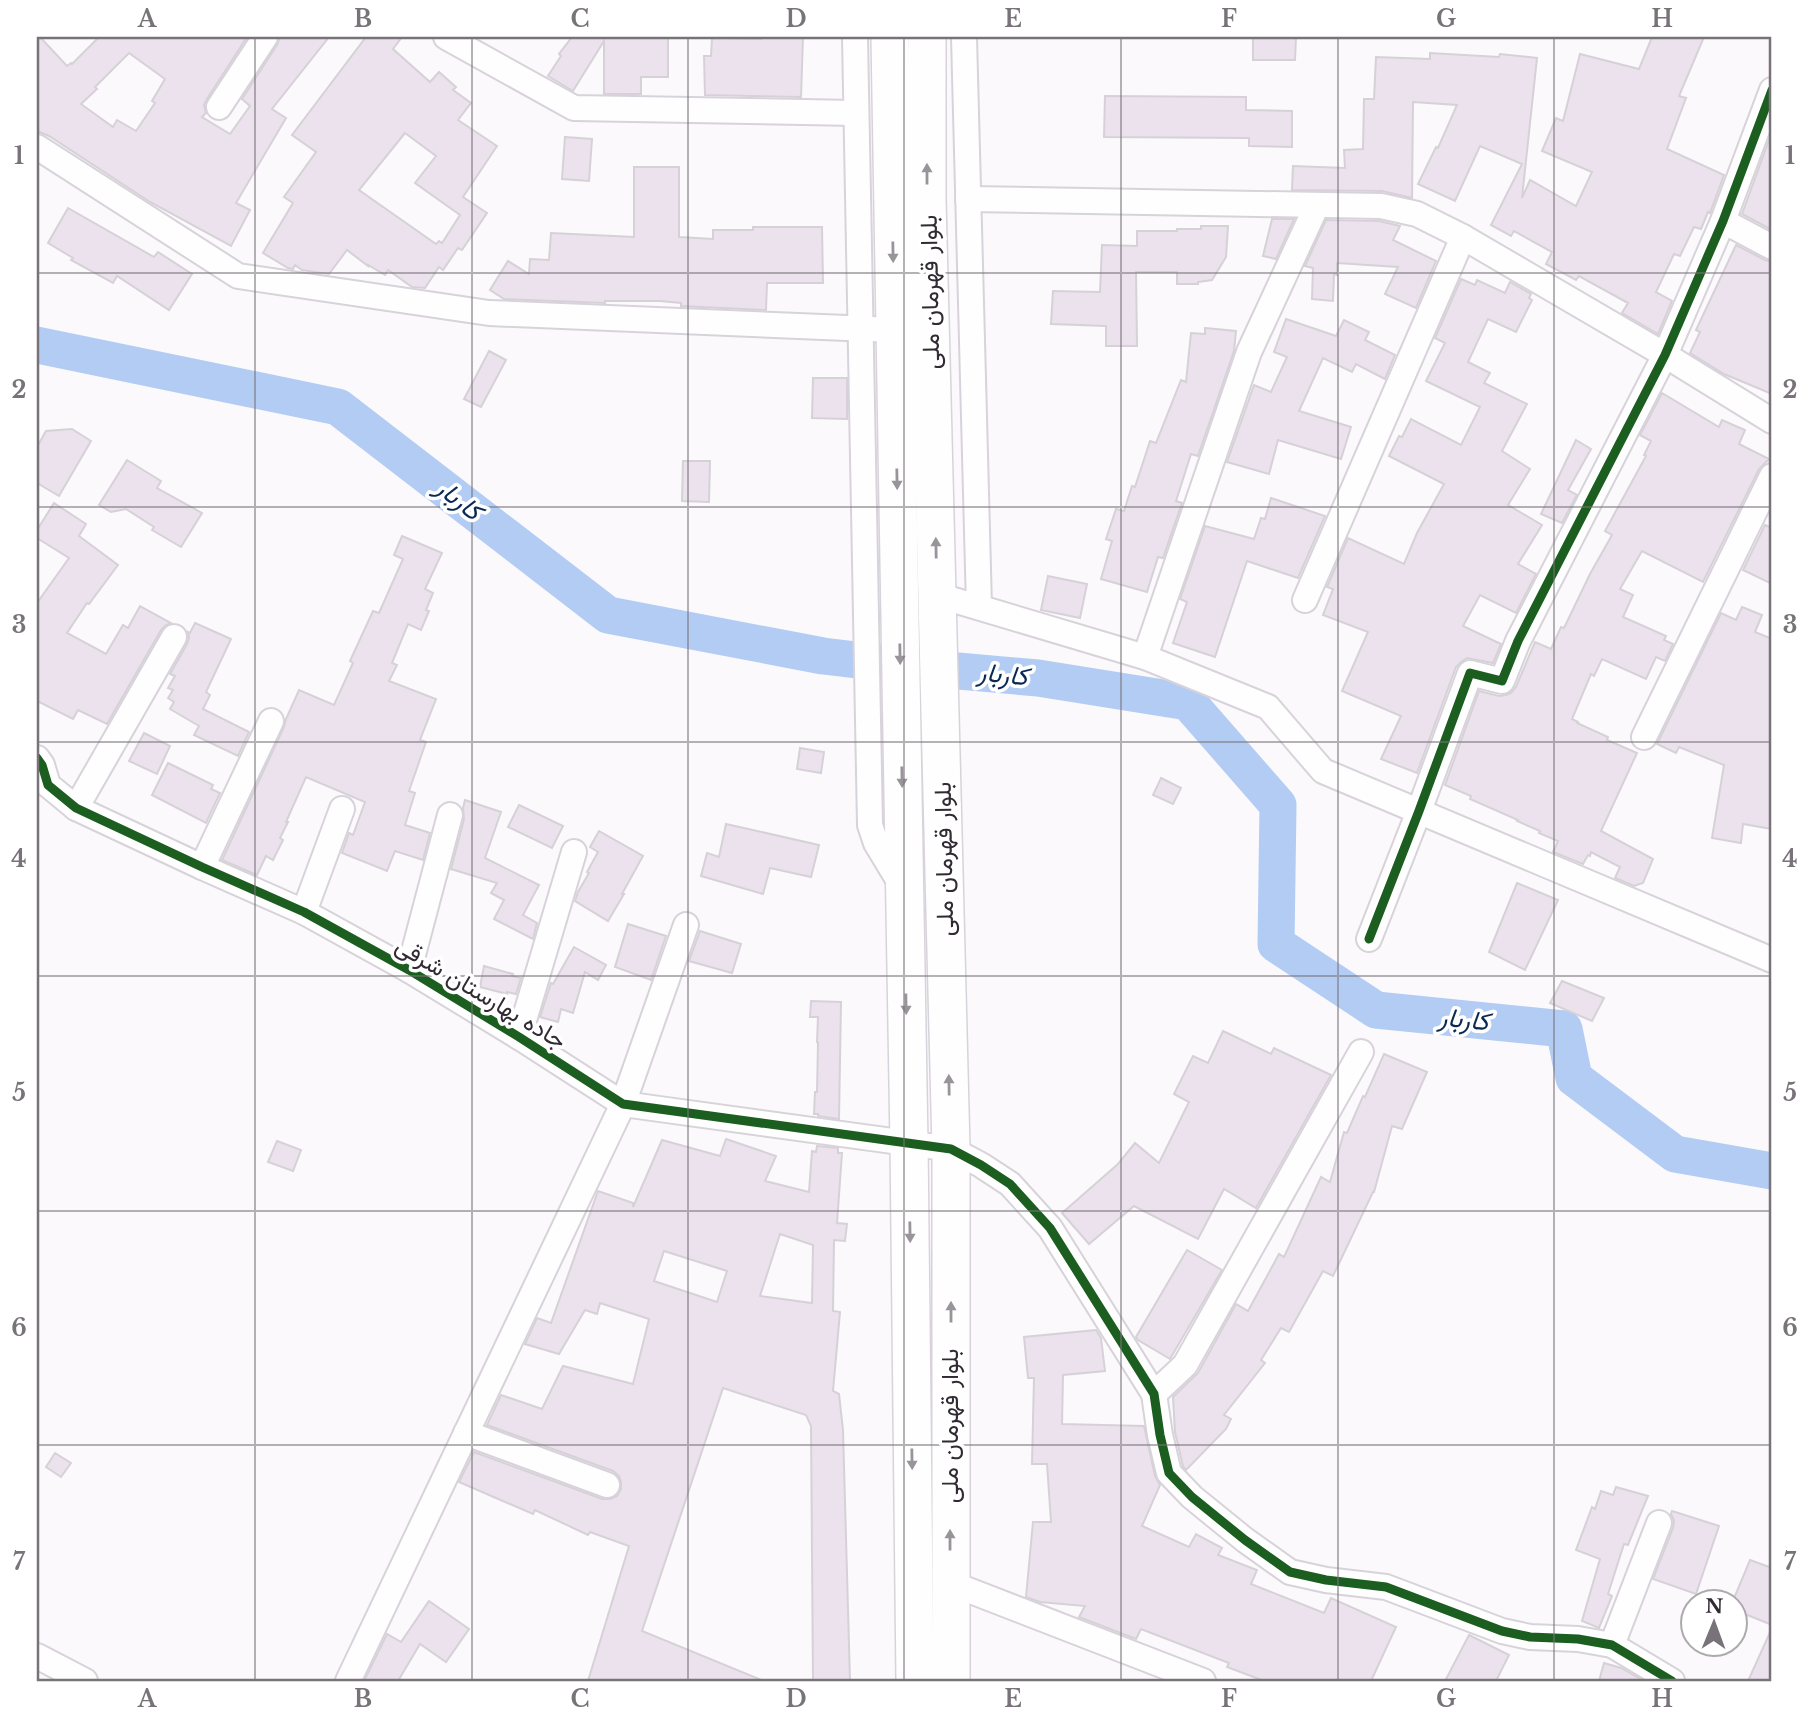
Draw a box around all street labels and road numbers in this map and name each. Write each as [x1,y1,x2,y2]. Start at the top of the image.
street label: بلوار قهرمان ملی [914,214,946,370]
street label: بلوار قهرمان ملی [928,781,960,937]
street label: جاده بهارستان شرقی [390,930,572,1056]
street label: بلوار قهرمان ملی [935,1349,965,1503]

